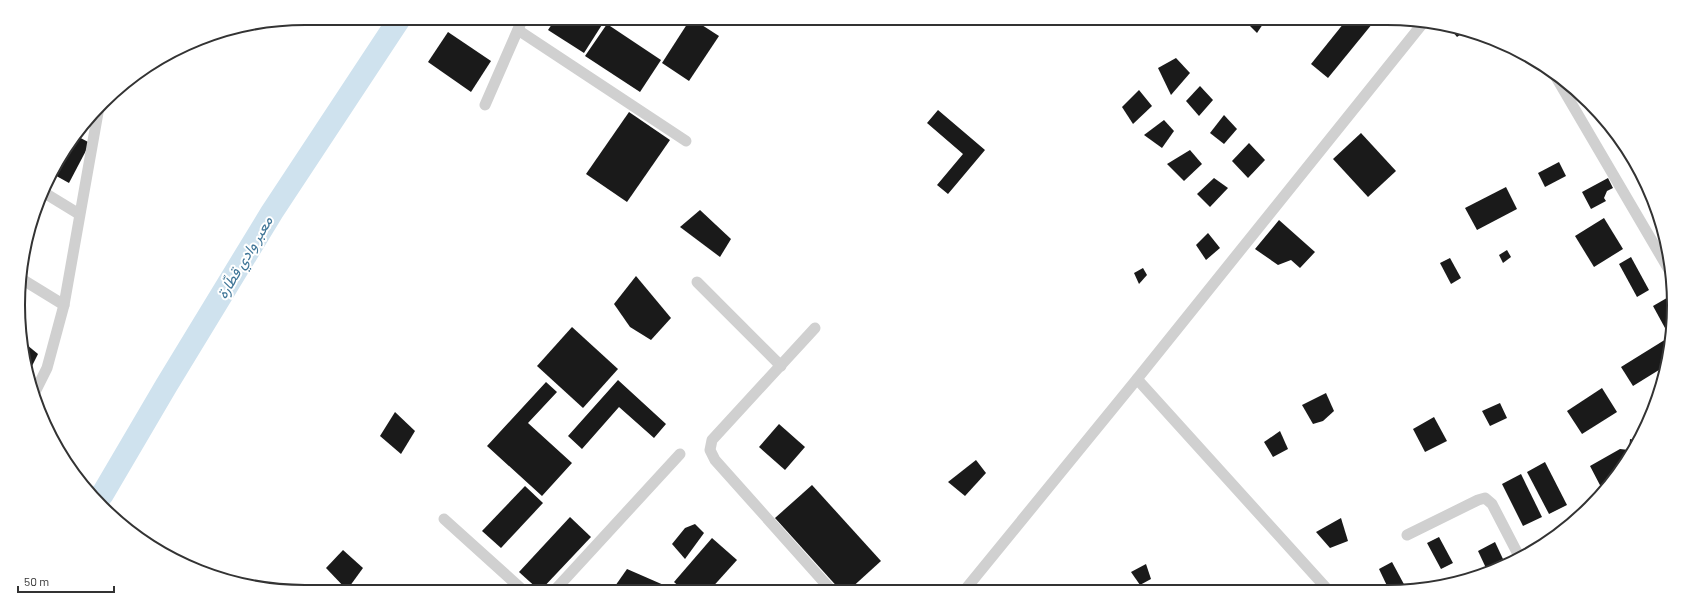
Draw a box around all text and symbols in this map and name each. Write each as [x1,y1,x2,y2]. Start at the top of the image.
water label: معبر وادي قطّارة [212,212,280,304]
scale bar [18,568,114,594]
text: 50 m [24,574,49,588]

